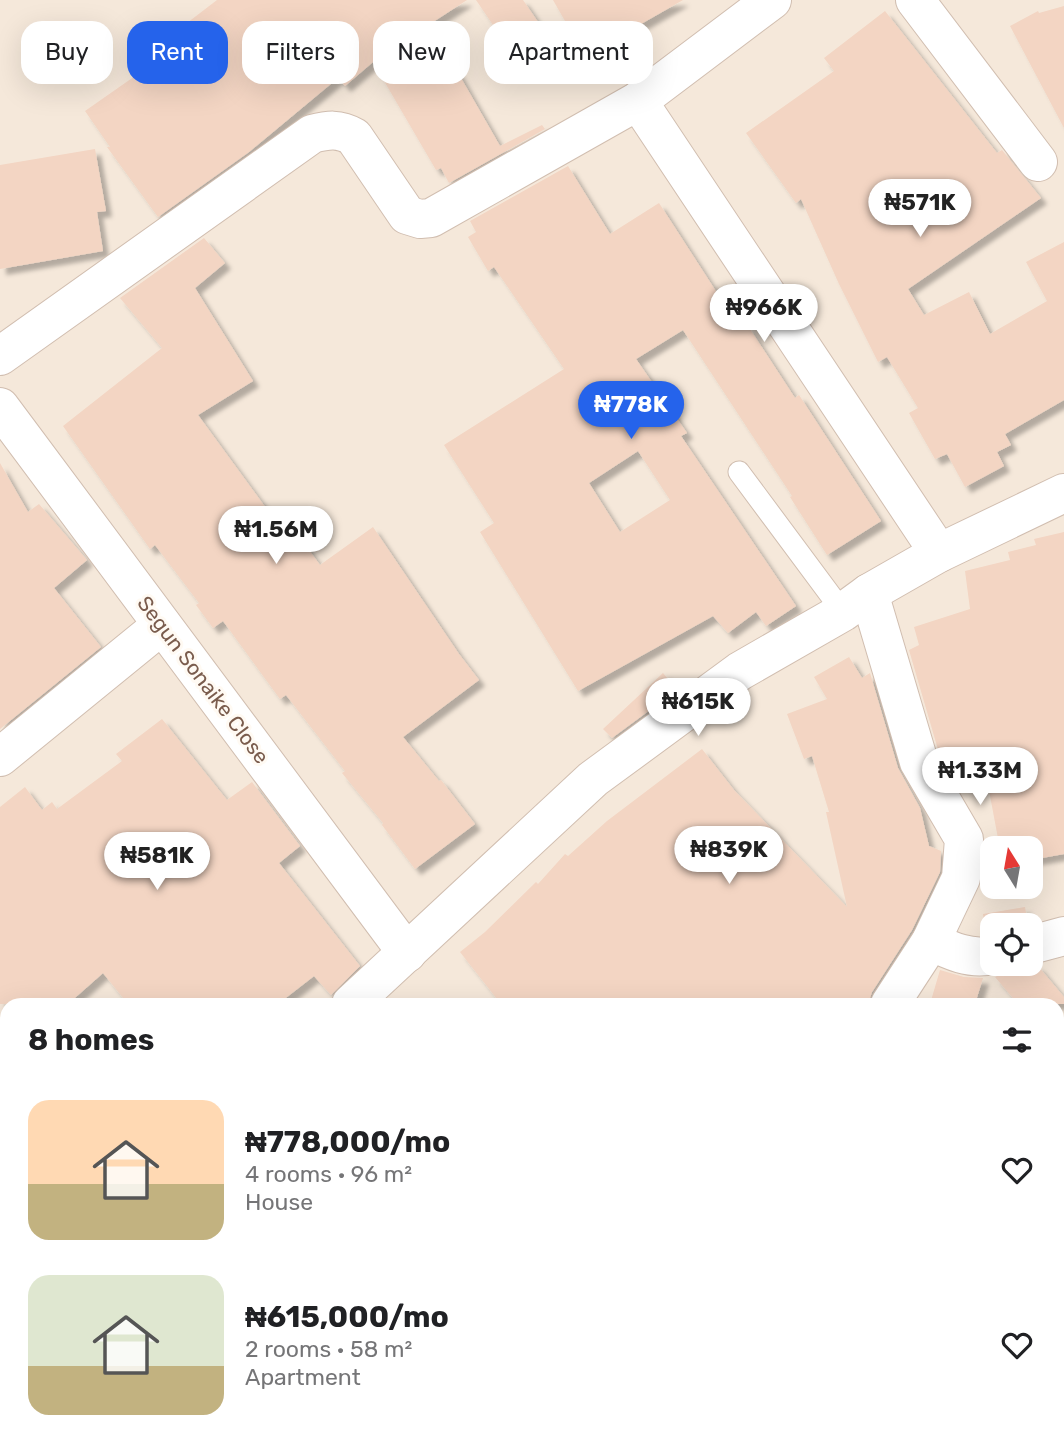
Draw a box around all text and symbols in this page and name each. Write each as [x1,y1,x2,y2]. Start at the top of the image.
chip: Buy [21,21,113,84]
chip: Rent [127,21,228,84]
chip: Filters [242,21,359,84]
chip: New [373,21,470,84]
chip: Apartment [484,21,653,84]
pin: ₦571K [871,180,969,239]
text: ₦571K [884,188,956,216]
pin: ₦966K [715,284,813,344]
text: ₦966K [726,293,802,321]
pin: ₦778K [582,382,680,441]
text: ₦778K [594,390,668,418]
pin: ₦1.56M [219,506,333,566]
text: ₦1.56M [234,515,318,543]
street label: Segun Sonaike Close [132,591,275,768]
pin: ₦615K [649,678,747,738]
text: ₦615K [662,687,734,715]
pin: ₦1.33M [923,748,1037,807]
text: ₦1.33M [938,756,1022,784]
pin: ₦839K [680,826,778,886]
pin: ₦581K [108,832,206,892]
text: ₦839K [690,835,768,863]
north arrow [980,836,1043,900]
map controls [980,836,1043,976]
text: ₦581K [120,841,194,869]
button: locate [980,913,1043,976]
icon: filters [998,1021,1036,1059]
text: 8 homes [28,1022,154,1058]
text: ₦778,000/mo [245,1124,450,1160]
icon: home [84,1128,168,1212]
icon: heart [998,1151,1036,1189]
text: 4 rooms · 96 m² [245,1160,412,1188]
text: House [245,1188,313,1216]
text: ₦615,000/mo [245,1299,449,1335]
icon: home [84,1303,168,1387]
icon: heart [998,1326,1036,1364]
text: 2 rooms · 58 m² [245,1335,412,1363]
text: Apartment [245,1363,361,1391]

